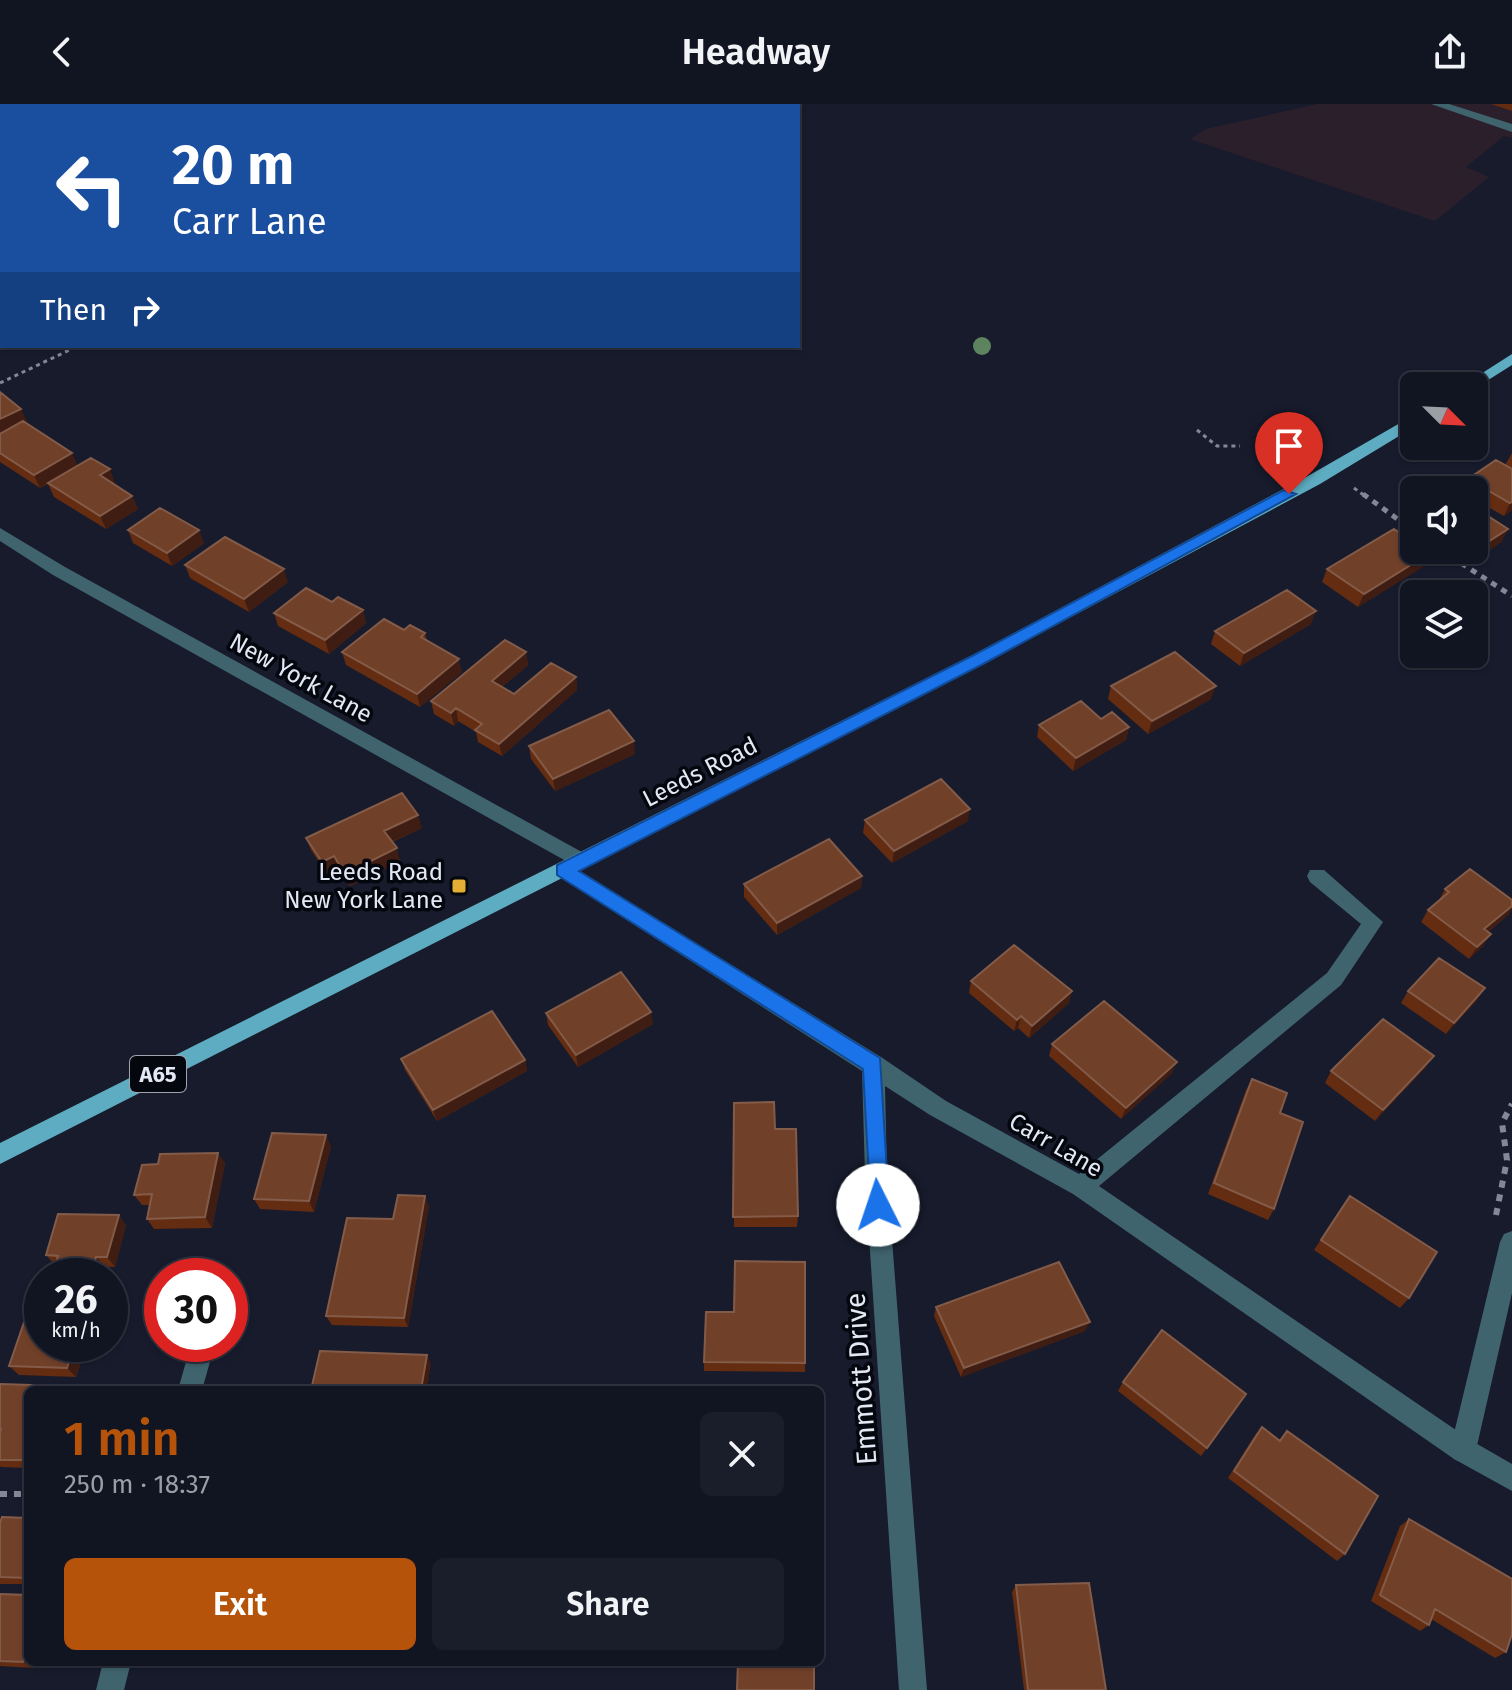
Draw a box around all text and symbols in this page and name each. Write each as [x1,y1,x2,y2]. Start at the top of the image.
icon: back [40,30,84,74]
text: Headway [682,30,830,74]
icon: share [1428,30,1472,74]
text: 20 m [172,132,294,199]
icon: left [40,136,144,240]
text: Carr Lane [172,200,327,244]
icon: right [123,288,167,332]
text: Then [40,292,107,328]
north arrow [1400,372,1488,460]
map controls [1400,372,1488,668]
pin [1255,412,1323,494]
icon: arrive [1267,424,1311,468]
button: sound [1400,476,1488,564]
button: layers [1400,580,1488,668]
street label: New York Lane [225,627,377,729]
street label: Leeds Road [638,731,762,813]
place label: Leeds Road New York Lane [284,858,443,914]
marker: Leeds Road New York Lane [450,877,468,895]
road number: A65 [130,1056,186,1092]
street label: Carr Lane [1004,1107,1108,1183]
position arrow [836,1163,920,1247]
speed limit sign: 30 [144,1258,248,1362]
text: 26 [54,1276,98,1324]
street label: Emmott Drive [839,1292,883,1466]
text: km/h [51,1318,101,1342]
text: 1 min [64,1410,180,1468]
button: close [700,1412,784,1496]
text: 250 m · 18:37 [64,1469,210,1500]
button: Exit [64,1558,416,1650]
button: Share [432,1558,784,1650]

